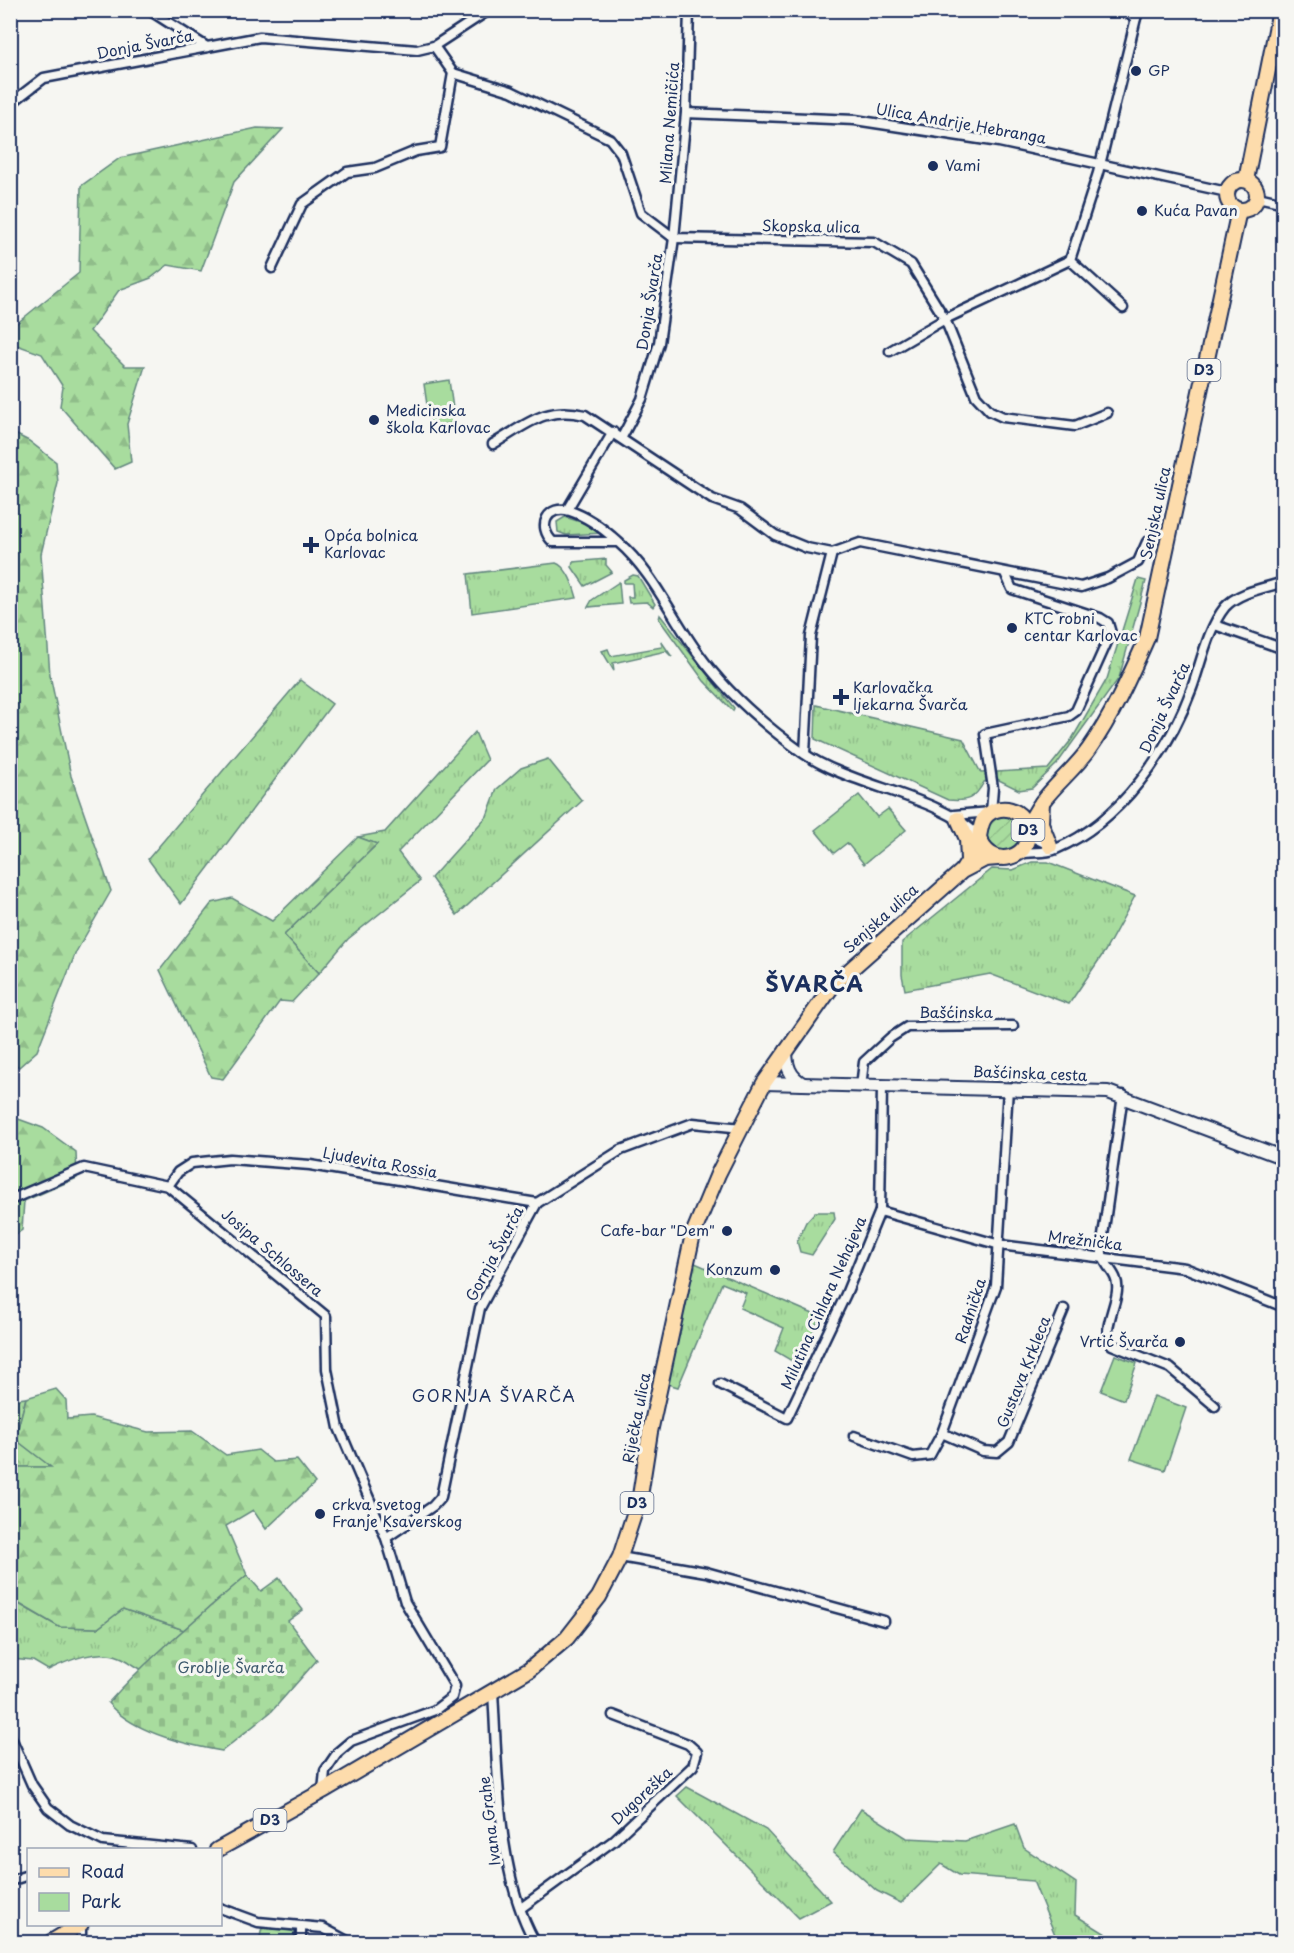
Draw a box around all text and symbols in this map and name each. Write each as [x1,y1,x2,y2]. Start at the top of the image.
street label: Donja Švarča [94,23,195,64]
place label: GP [1148,58,1170,81]
street label: Milana Nemičića [653,61,684,185]
marker: GP [1129,64,1143,78]
street label: Ulica Andrije Hebranga [874,96,1049,149]
place label: Vami [945,153,981,176]
marker: Vami [926,159,940,173]
place label: Kuća Pavan [1154,198,1238,221]
marker: Kuća Pavan [1135,204,1149,218]
street label: Skopska ulica [762,213,861,238]
street label: Donja Švarča [629,251,668,352]
road number: D3 [1188,359,1220,381]
place label: Medicinska škola Karlovac [386,398,491,438]
marker: Medicinska škola Karlovac [367,413,381,427]
street label: Senjska ulica [1133,464,1176,561]
place label: Opća bolnica Karlovac [324,523,419,563]
marker: Opća bolnica Karlovac [302,536,320,554]
place label: KTC robni centar Karlovac [1024,606,1138,646]
marker: KTC robni centar Karlovac [1005,621,1019,635]
street label: Donja Švarča [1132,658,1195,757]
place label: Karlovačka ljekarna Švarča [853,675,968,715]
marker: Karlovačka ljekarna Švarča [834,690,848,704]
road number: D3 [1012,819,1044,841]
street label: Senjska ulica [837,877,923,958]
district label: ŠVARČA [765,967,865,999]
street label: Bašćinska [919,1000,993,1023]
street label: Bašćinska cesta [972,1059,1088,1086]
street label: Ljudevita Rossia [321,1140,440,1183]
street label: Gornja Švarča [459,1201,529,1305]
street label: Josipa Schlossera [217,1202,330,1302]
street label: Milutina Cihlara Nehajeva [774,1211,872,1393]
place label: Cafe-bar "Dem" [600,1218,715,1241]
marker: Cafe-bar "Dem" [720,1224,734,1238]
street label: Mrežnička [1047,1224,1124,1256]
place label: Konzum [706,1257,763,1280]
marker: Konzum [768,1263,782,1277]
street label: Radnička [948,1274,991,1346]
street label: Gustava Krkleca [990,1312,1056,1431]
place label: Vrtić Švarča [1080,1329,1168,1352]
marker: Vrtić Švarča [1173,1335,1187,1349]
street label: Riječka ulica [615,1370,656,1465]
district label: GORNJA ŠVARČA [412,1383,576,1407]
place label: crkva svetog Franje Ksaverskog [332,1492,462,1532]
road number: D3 [620,1492,654,1514]
marker: crkva svetog Franje Ksaverskog [313,1507,327,1521]
park label: Groblje Švarča [178,1655,285,1678]
street label: Dugoreška [605,1760,677,1829]
street label: Ivana Grahe [472,1775,505,1867]
road number: D3 [254,1809,286,1831]
legend [27,1848,222,1926]
text: Road [81,1857,125,1884]
text: Park [81,1887,121,1914]

